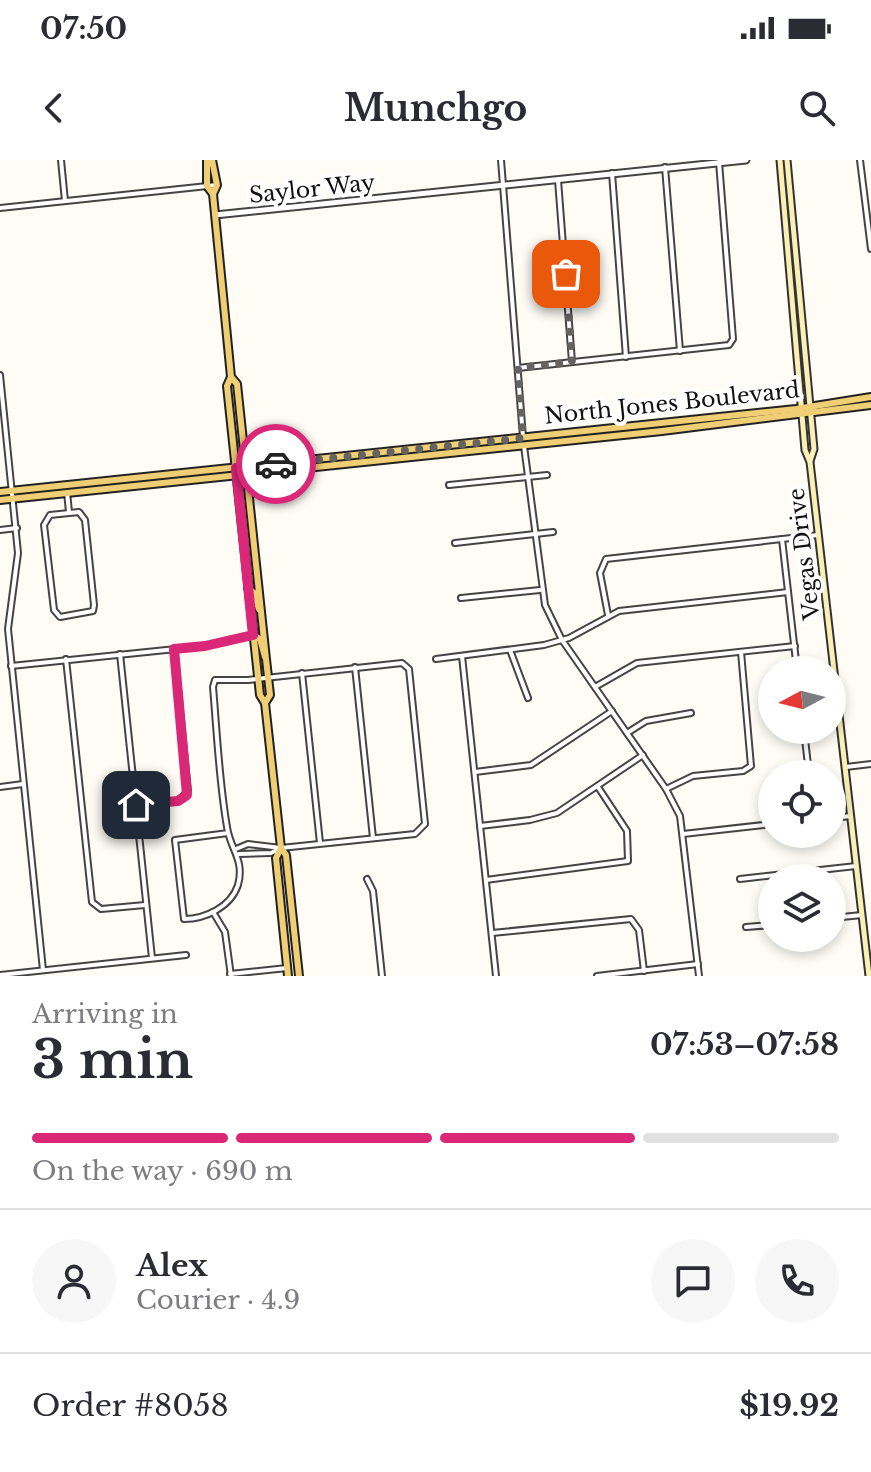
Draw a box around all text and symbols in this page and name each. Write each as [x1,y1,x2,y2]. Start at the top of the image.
text: 07:50 [40,10,127,47]
icon: back [32,86,76,130]
text: Munchgo [344,86,527,131]
icon: search [795,86,839,130]
street label: Saylor Way [248,169,376,209]
pin [532,240,600,308]
icon: bag [544,252,588,296]
street label: North Jones Boulevard [543,376,801,430]
courier [236,424,316,504]
icon: car [254,442,298,486]
street label: Vegas Drive [783,487,826,622]
north arrow [758,656,846,744]
map controls [758,656,846,952]
button: locate [758,760,846,848]
pin [102,771,170,839]
icon: home [114,783,158,827]
button: layers [758,864,846,952]
text: Arriving in [32,998,178,1030]
text: 07:53–07:58 [650,1026,839,1063]
text: 3 min [32,1028,193,1092]
text: On the way · 690 m [32,1155,293,1187]
button: person [32,1239,116,1323]
button: chat [651,1239,735,1323]
button: phone [755,1239,839,1323]
text: Alex [136,1247,208,1284]
text: Courier · 4.9 [136,1284,300,1316]
text: Order #8058 [32,1387,229,1424]
text: $19.92 [740,1387,839,1424]

